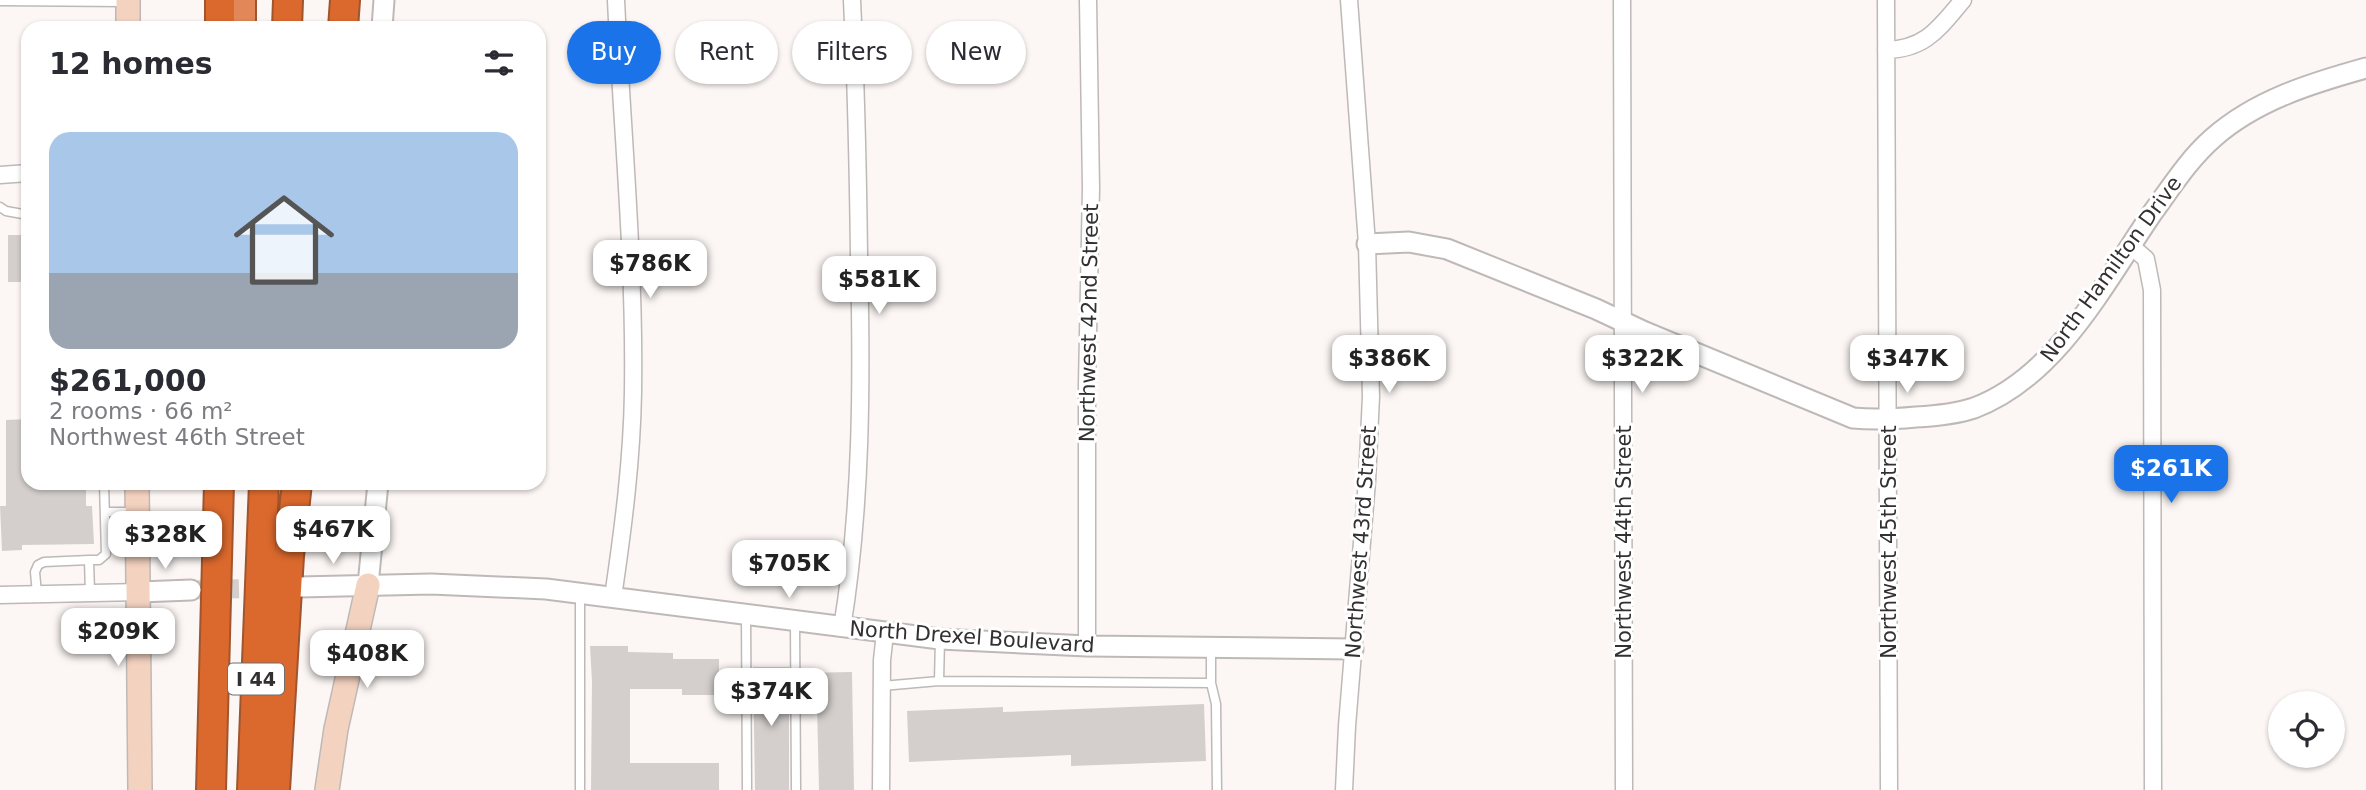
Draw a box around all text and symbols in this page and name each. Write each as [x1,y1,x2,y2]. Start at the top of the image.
chip: Buy [567,21,661,84]
chip: Rent [675,21,778,84]
chip: Filters [792,21,912,84]
chip: New [926,21,1026,84]
icon: filters [480,44,518,82]
text: 12 homes [49,46,213,81]
street label: North Hamilton Drive [2036,172,2186,366]
icon: home [221,177,347,303]
street label: Northwest 42nd Street [1075,204,1103,442]
pin: $786K [601,240,699,300]
text: $786K [609,250,691,276]
pin: $581K [830,256,928,316]
text: $581K [838,266,920,292]
pin: $386K [1340,336,1438,395]
pin: $322K [1593,336,1691,395]
pin: $347K [1858,336,1956,395]
text: $386K [1348,345,1430,371]
text: $322K [1601,345,1683,371]
text: $347K [1866,345,1948,371]
text: $261,000 [49,363,207,398]
text: 2 rooms · 66 m² [49,398,233,424]
text: Northwest 46th Street [49,424,305,450]
street label: Northwest 43rd Street [1341,425,1381,659]
street label: Northwest 44th Street [1612,425,1636,659]
street label: Northwest 45th Street [1877,425,1901,659]
pin: $261K [2122,446,2220,505]
text: $261K [2130,455,2212,481]
pin: $467K [284,506,382,566]
pin: $328K [116,512,214,571]
text: $467K [292,516,374,542]
text: $328K [124,521,206,547]
pin: $705K [740,540,838,600]
text: $705K [748,550,830,576]
pin: $209K [69,608,167,668]
street label: North Drexel Boulevard [849,616,1095,658]
text: $209K [77,618,159,644]
pin: $408K [318,630,416,690]
text: $408K [326,640,408,666]
road number: I 44 [228,664,284,694]
pin: $374K [722,668,820,728]
text: $374K [730,678,812,704]
map controls [2268,691,2345,768]
button: locate [2268,691,2345,768]

